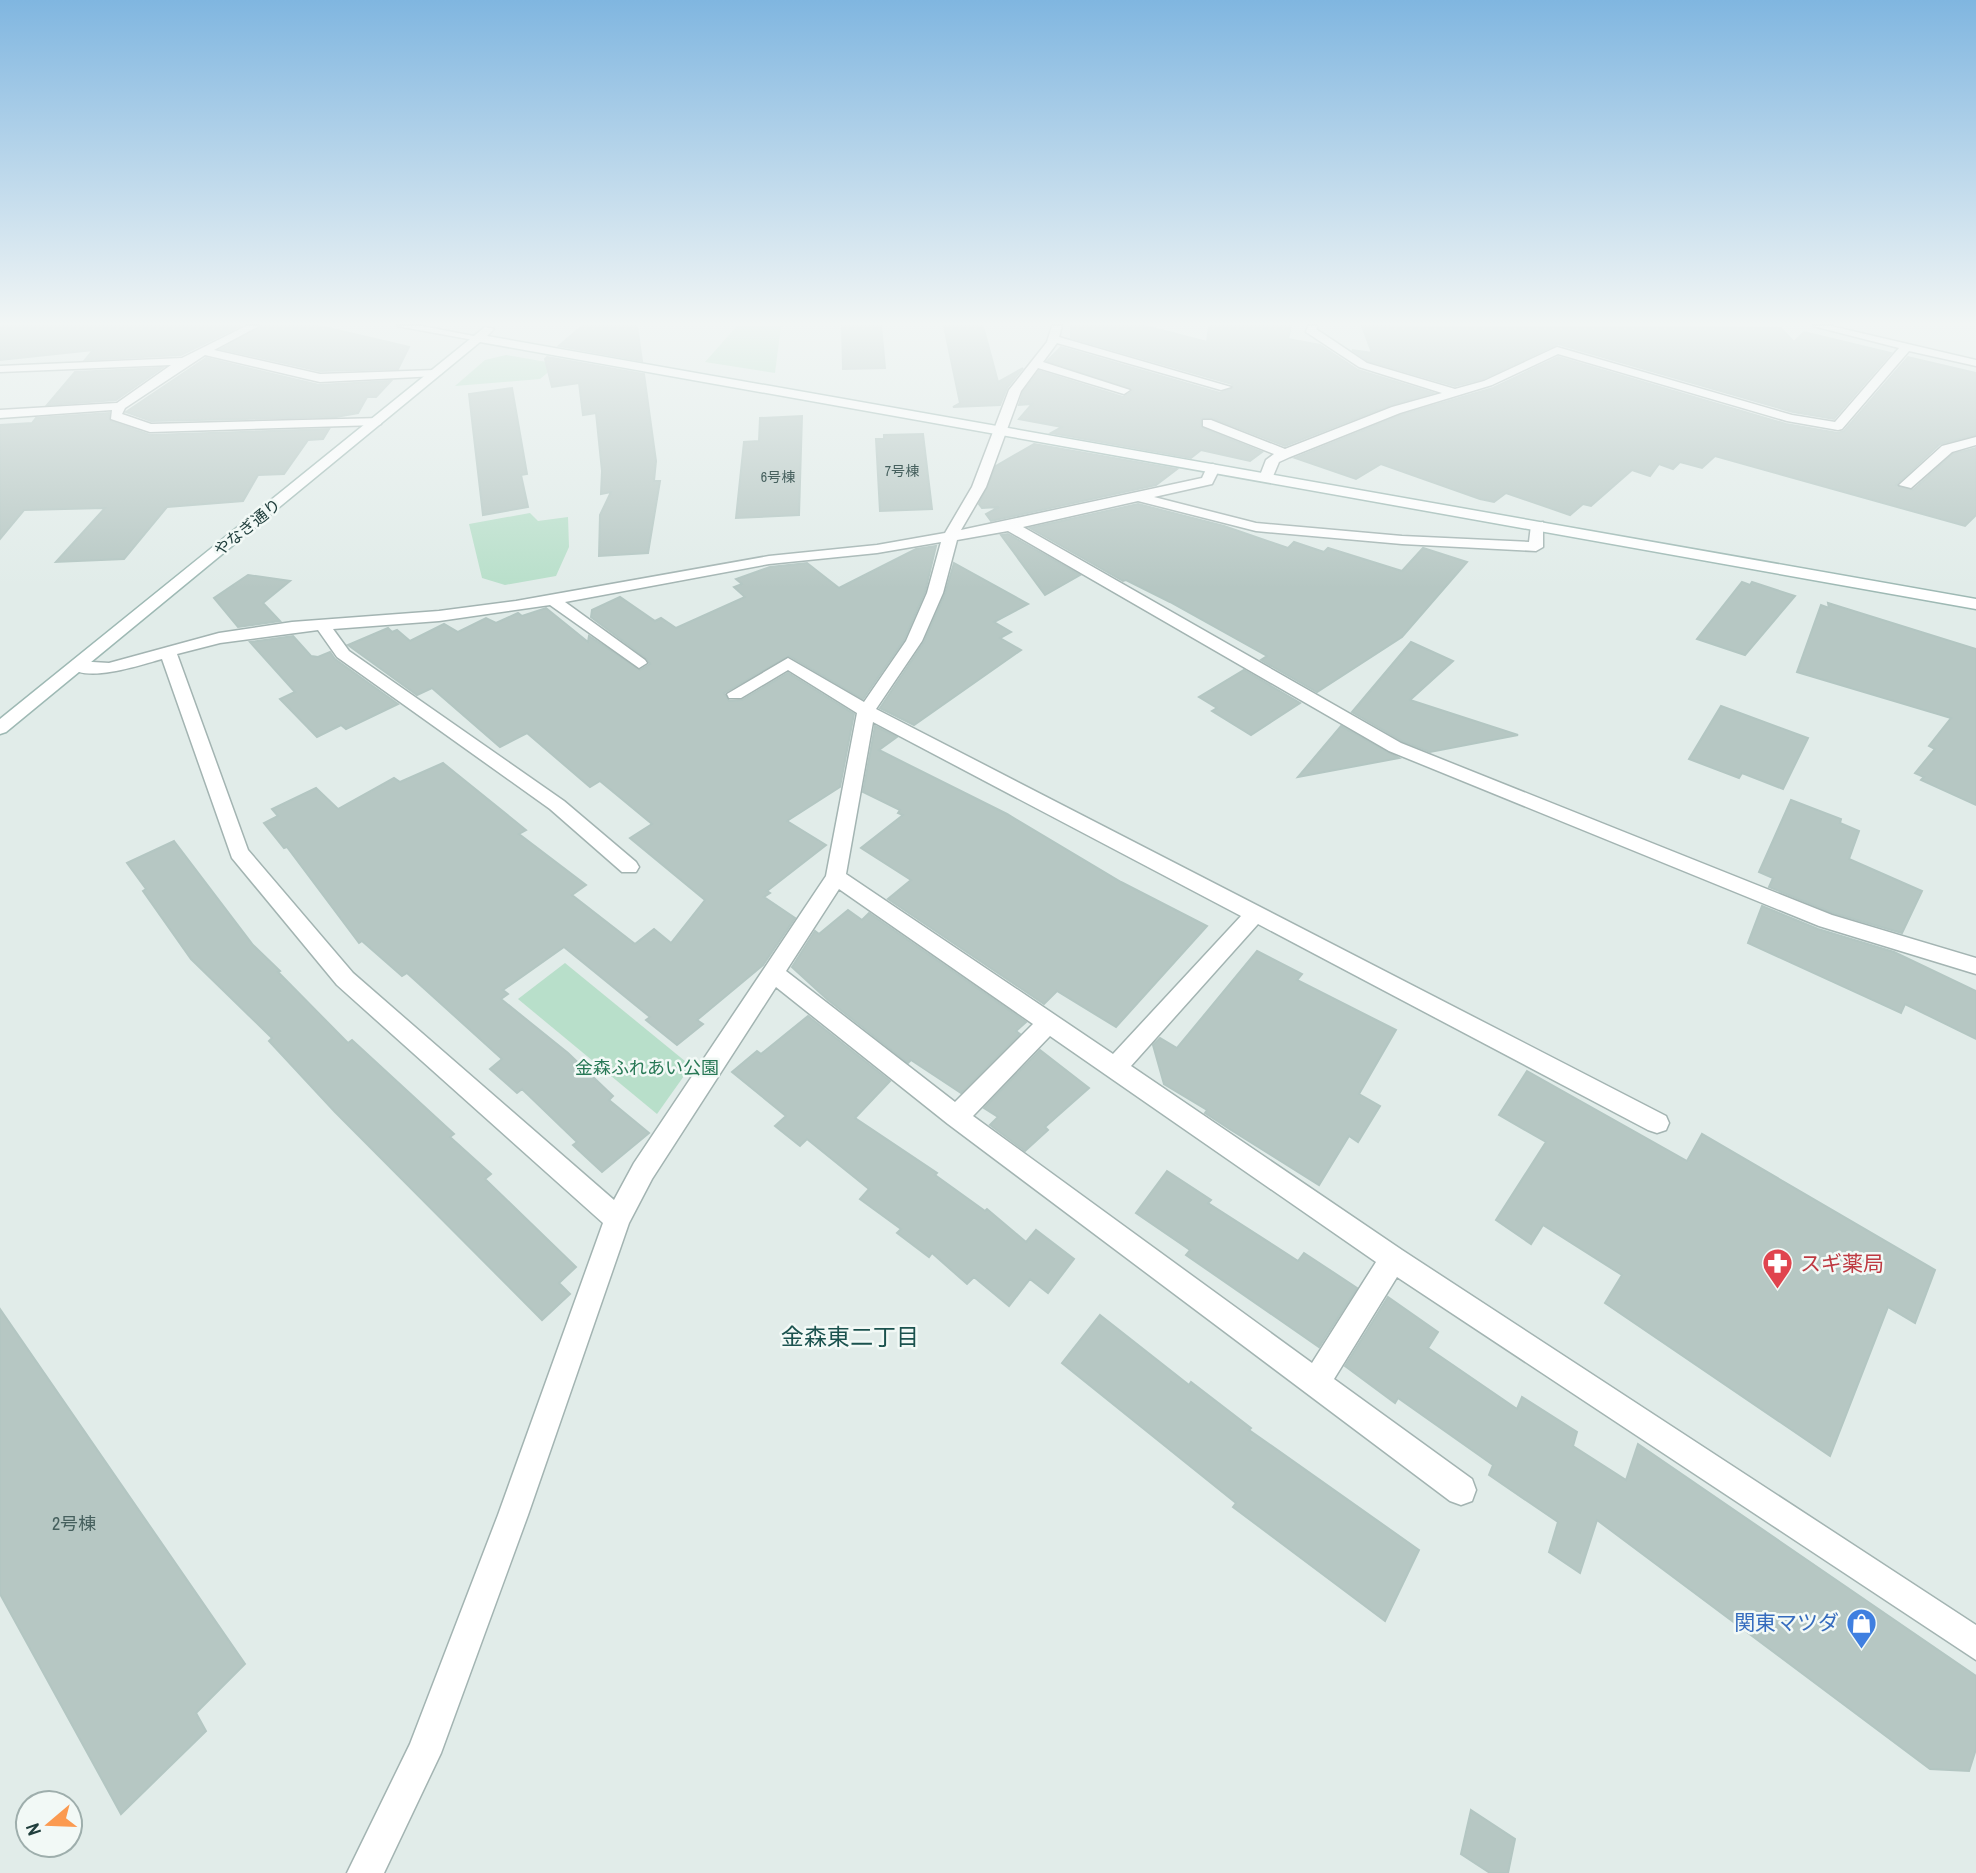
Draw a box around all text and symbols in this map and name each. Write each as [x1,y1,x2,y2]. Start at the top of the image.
house number: 7号棟 [885,462,919,480]
house number: 6号棟 [761,468,795,486]
street label: やなぎ通り [209,493,285,561]
park label: 金森ふれあい公園 [575,1055,719,1080]
pharmacy icon: スギ薬局 [1760,1247,1794,1291]
place label: スギ薬局 [1800,1249,1884,1278]
district label: 金森東二丁目 [781,1321,919,1352]
house number: 2号棟 [52,1511,96,1536]
shop icon: 関東マツダ [1845,1606,1879,1650]
place label: 関東マツダ [1734,1608,1839,1637]
north arrow [14,1789,84,1859]
text: N [19,1820,47,1839]

